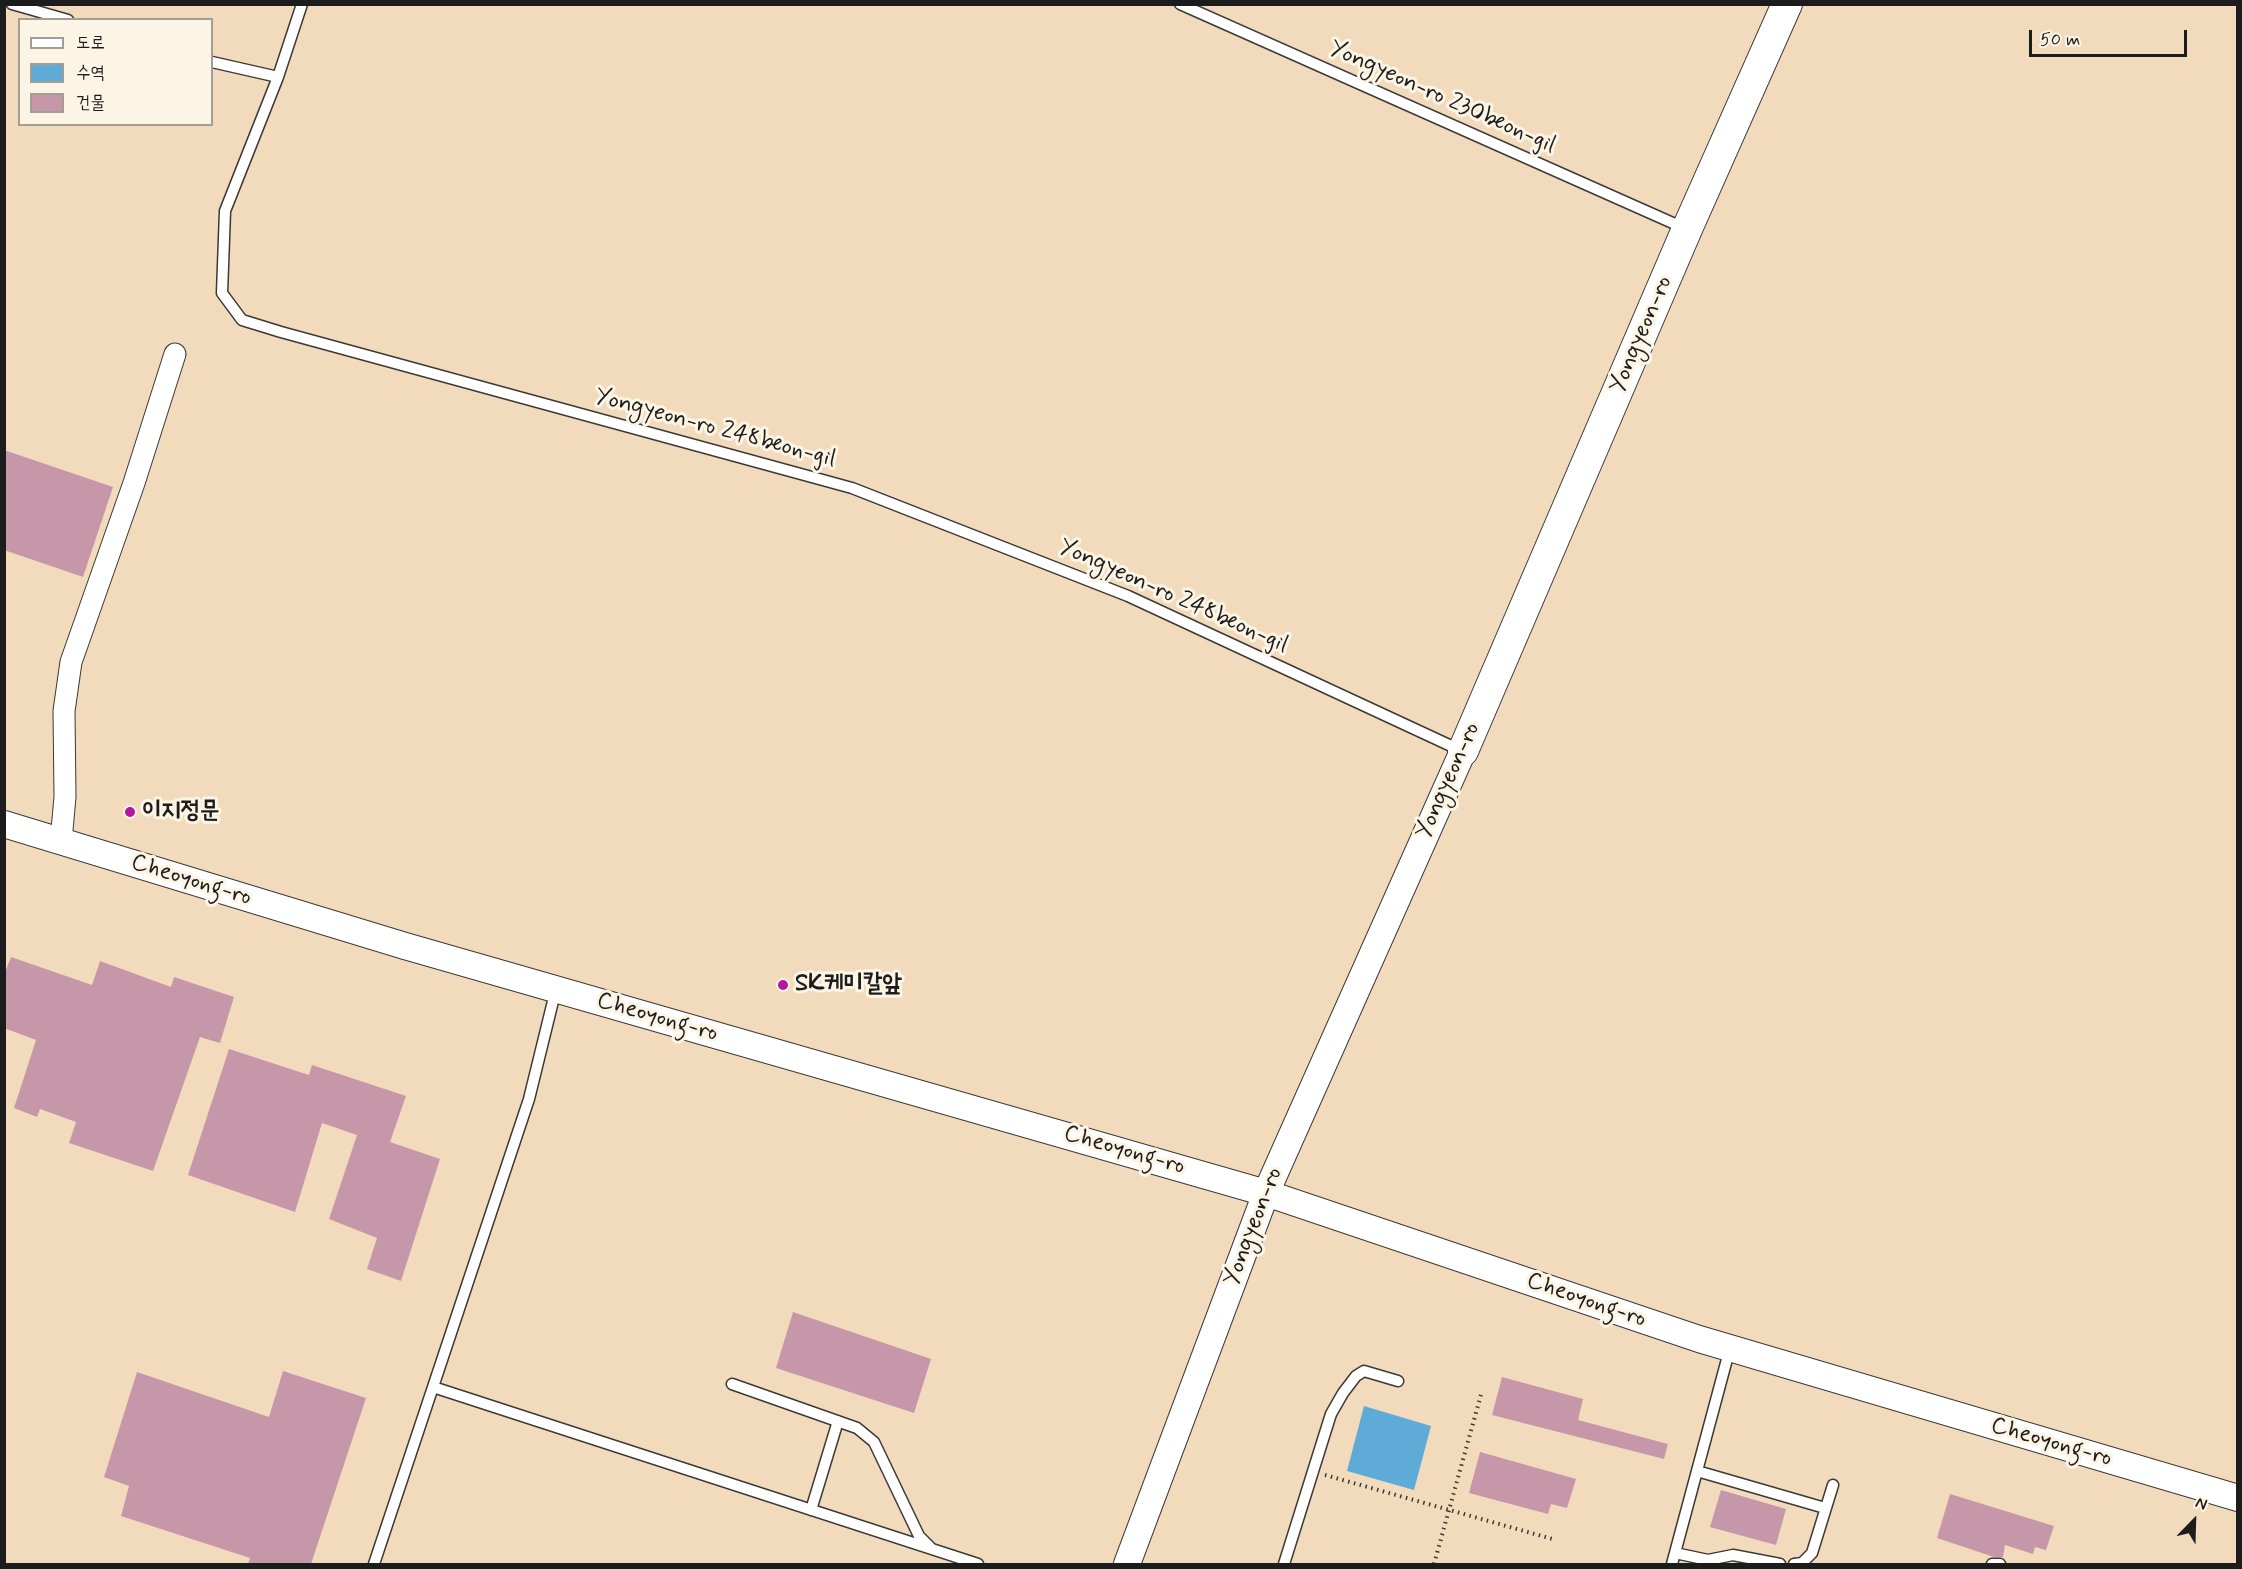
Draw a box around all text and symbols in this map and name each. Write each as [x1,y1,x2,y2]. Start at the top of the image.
legend [18,18,213,126]
scale bar [2032,18,2190,56]
text: 50 m [2040,28,2080,52]
text: 도로 [76,31,105,55]
street label: Yongyeon-ro 230beon-gil [1324,35,1560,161]
text: 수역 [76,61,105,85]
text: 건물 [76,91,105,115]
street label: Yongyeon-ro [1604,272,1680,398]
street label: Yongyeon-ro 248beon-gil [591,383,839,475]
street label: Yongyeon-ro 248beon-gil [1054,533,1292,661]
street label: Yongyeon-ro [1411,718,1487,844]
place label: 이지정문 [142,798,219,826]
marker: 이지정문 [123,805,137,819]
street label: Cheoyong-ro [127,849,255,913]
place label: SK케미칼앞 [795,971,902,999]
marker: SK케미칼앞 [776,978,790,992]
street label: Cheoyong-ro [593,987,721,1049]
street label: Cheoyong-ro [1060,1120,1188,1182]
street label: Yongyeon-ro [1218,1164,1290,1290]
street label: Cheoyong-ro [1522,1267,1650,1335]
street label: Cheoyong-ro [1987,1412,2115,1474]
north arrow [2164,1491,2224,1551]
text: N [2192,1492,2210,1516]

